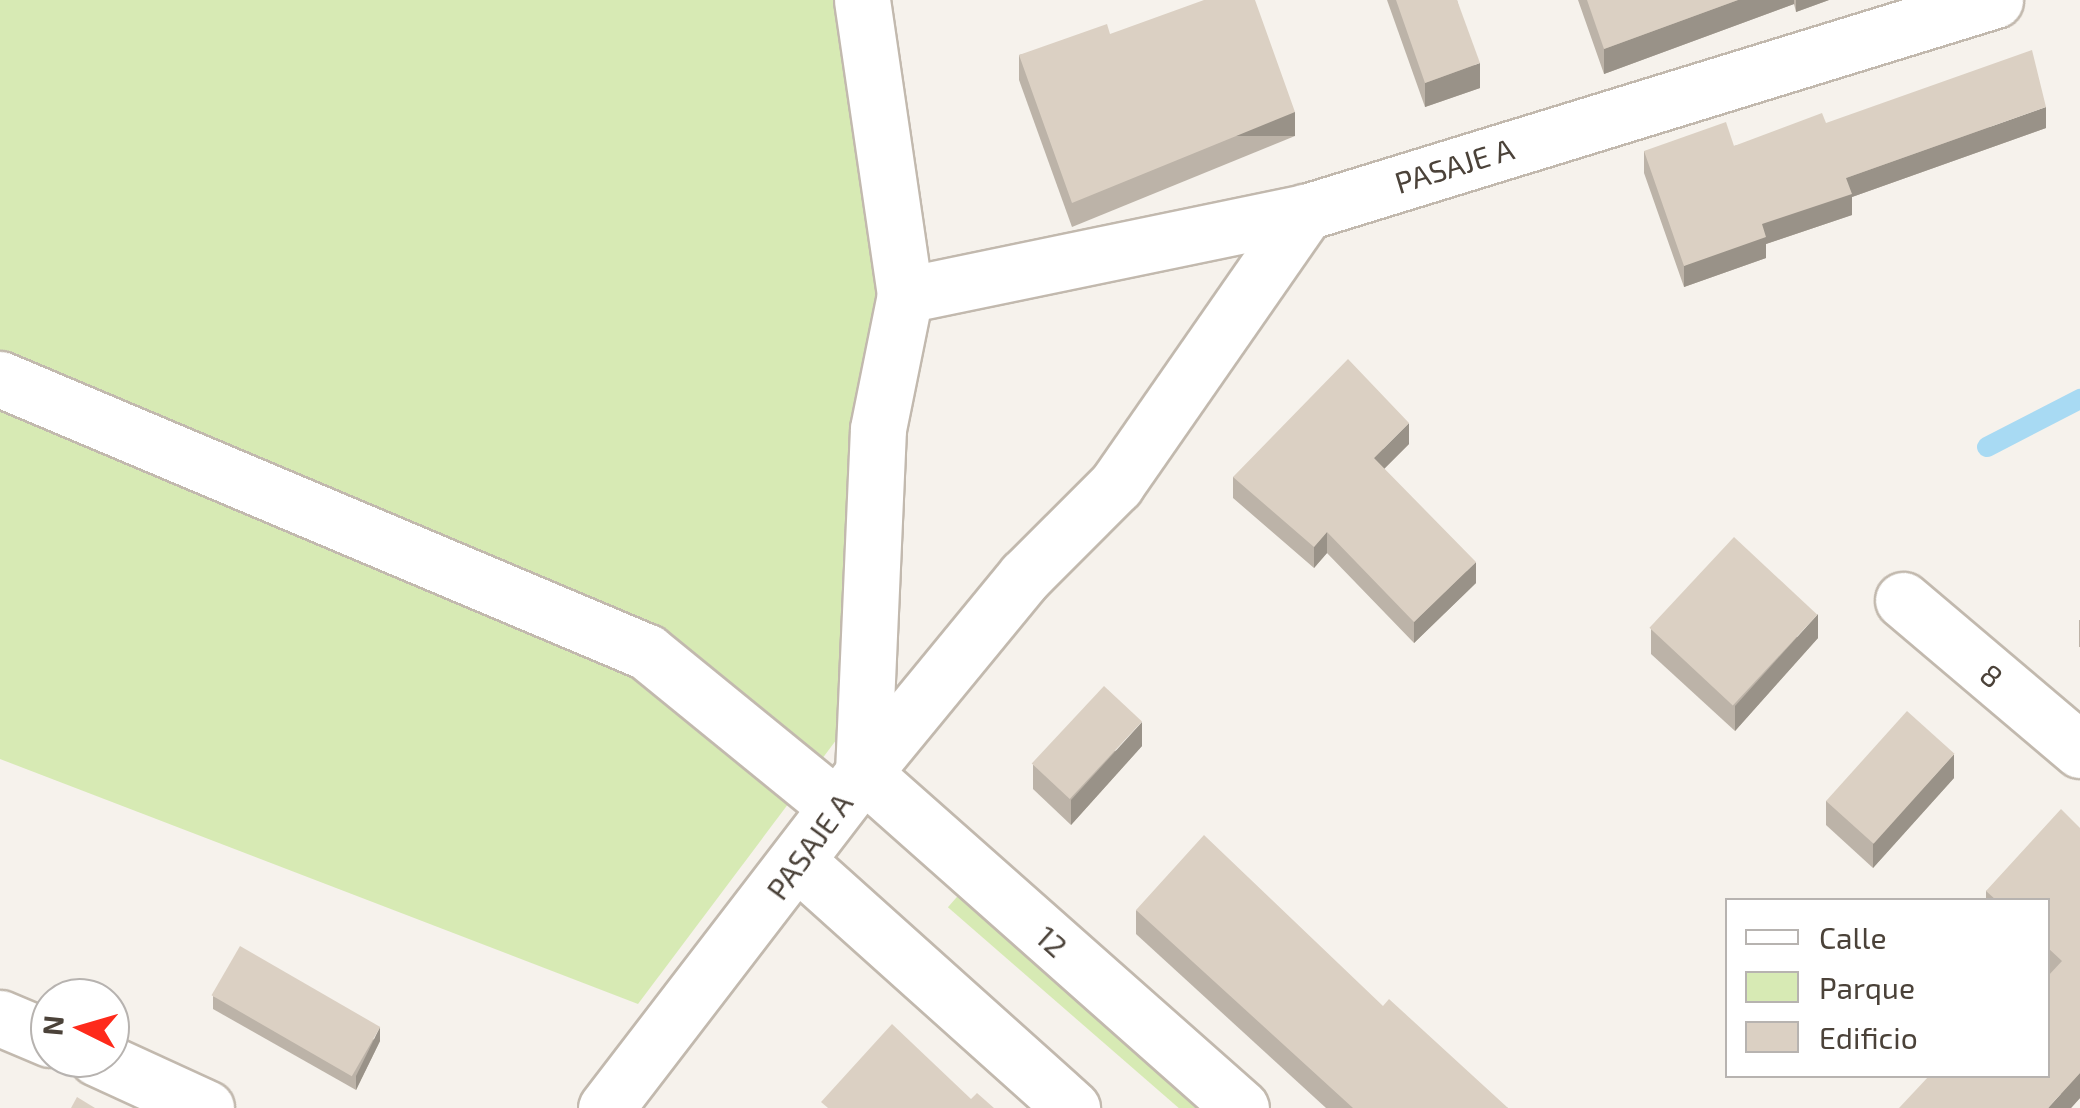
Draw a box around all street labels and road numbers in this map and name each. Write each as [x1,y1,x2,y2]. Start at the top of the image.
street label: PASAJE A [1390,130,1518,200]
street label: 8 [1973,655,2011,695]
street label: PASAJE A [758,786,860,906]
street label: 12 [1029,918,1075,964]

